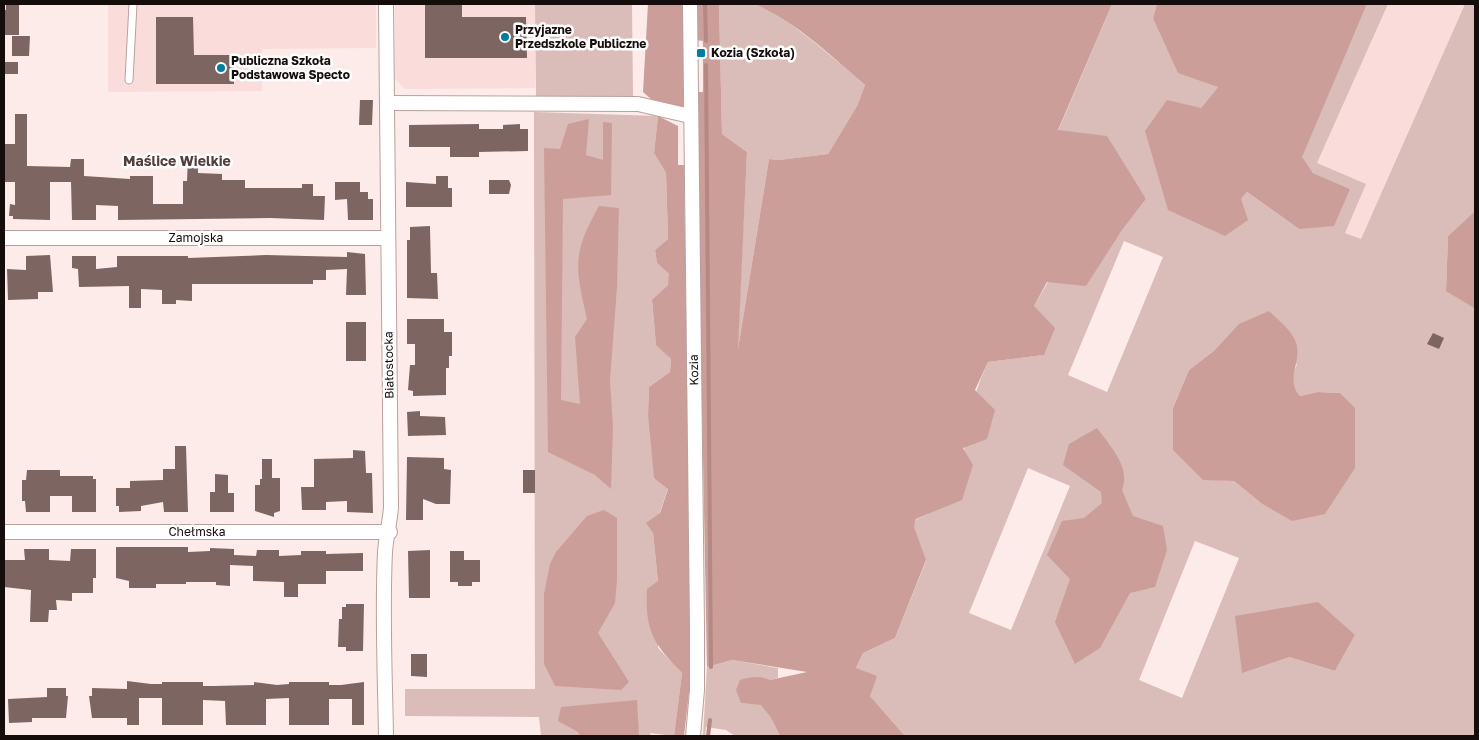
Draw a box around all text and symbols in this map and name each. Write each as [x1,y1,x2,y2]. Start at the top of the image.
place label: Przyjazne Przedszkole Publiczne [515,22,646,51]
marker: Przyjazne Przedszkole Publiczne [499,31,511,43]
place label: Kozia (Szkoła) [711,45,795,60]
marker: Kozia (Szkoła) [695,47,707,59]
place label: Publiczna Szkoła Podstawowa Specto [231,53,350,82]
marker: Publiczna Szkoła Podstawowa Specto [215,62,227,74]
district label: Maślice Wielkie [123,152,231,169]
street label: Zamojska [169,230,223,245]
street label: Białostocka [380,331,397,399]
street label: Kozia [686,354,701,386]
street label: Chełmska [168,524,226,539]

